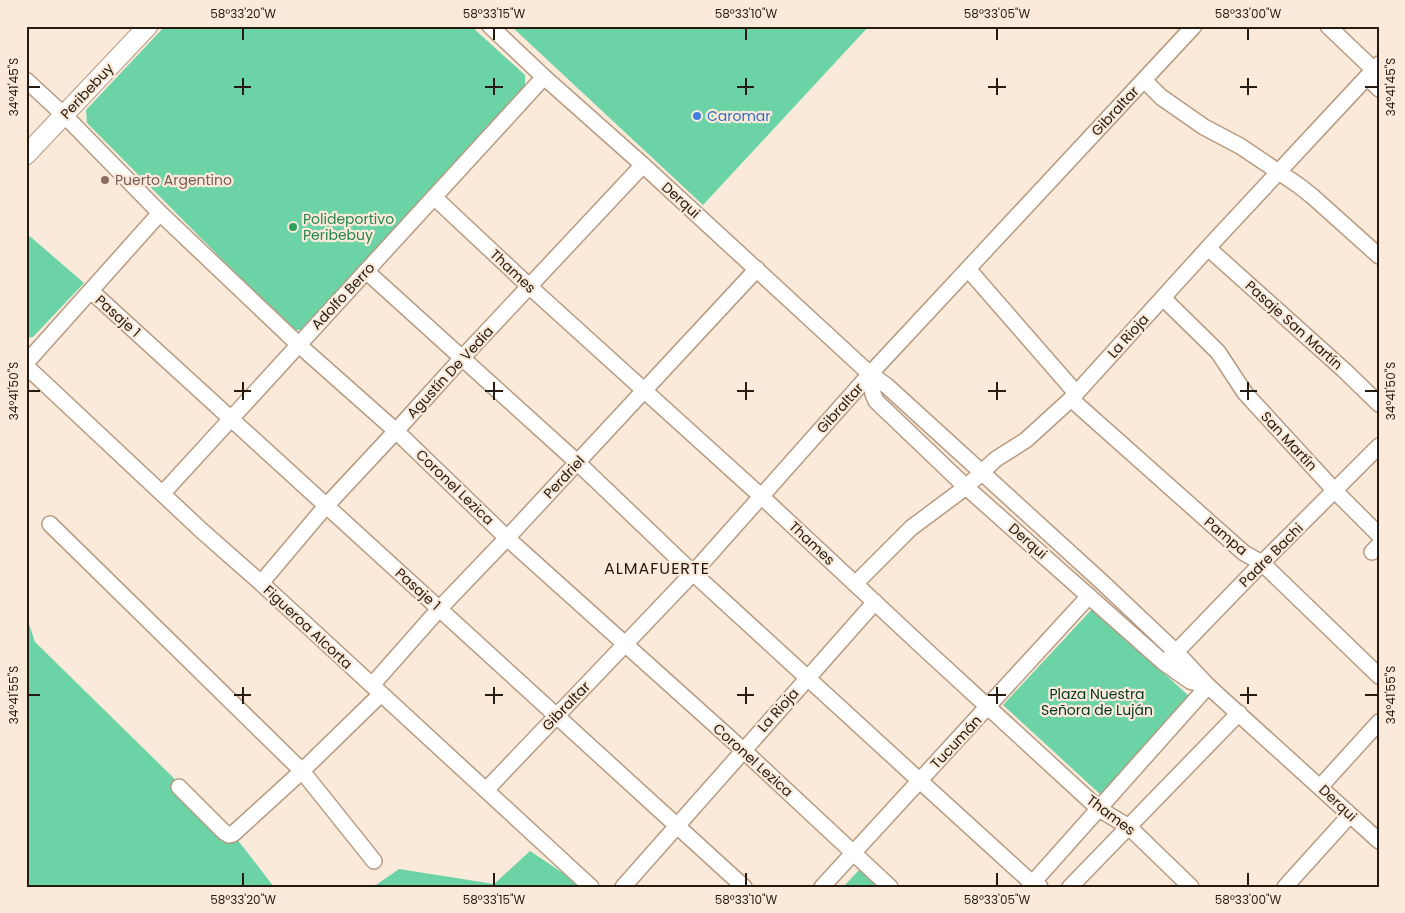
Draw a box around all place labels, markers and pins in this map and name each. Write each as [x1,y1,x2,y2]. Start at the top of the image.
place label: Caromar [707,106,771,126]
marker: Caromar [691,110,703,122]
place label: Puerto Argentino [115,170,232,190]
marker: Puerto Argentino [99,174,111,186]
place label: Polideportivo Peribebuy [303,209,394,245]
marker: Polideportivo Peribebuy [287,221,299,233]

